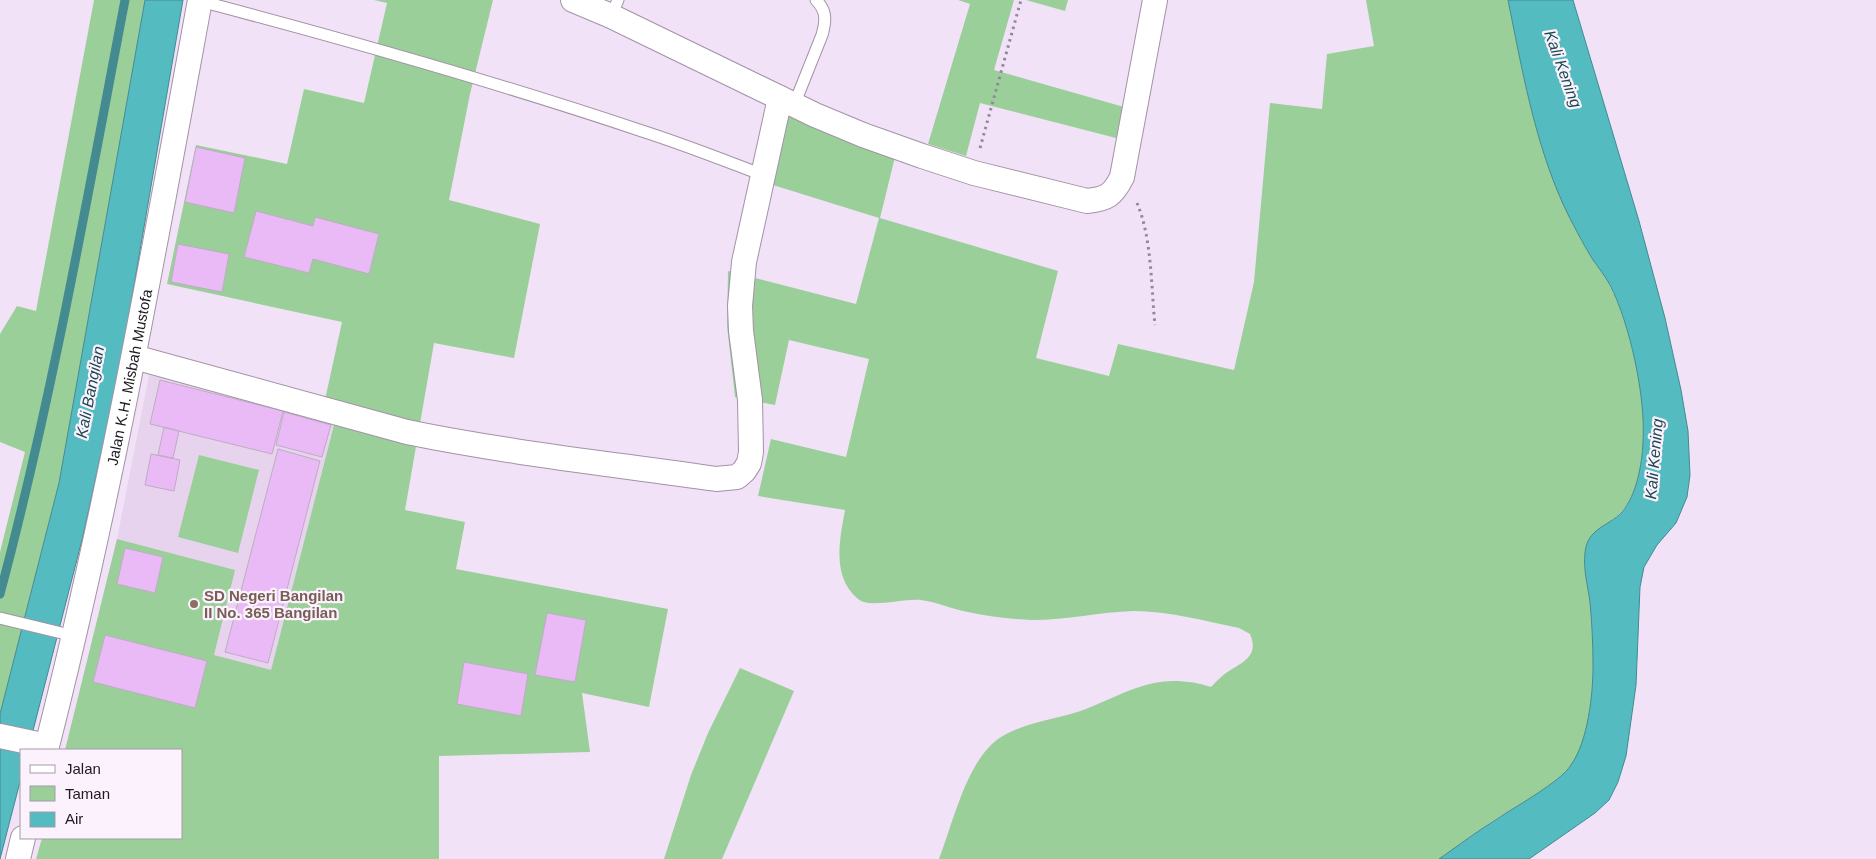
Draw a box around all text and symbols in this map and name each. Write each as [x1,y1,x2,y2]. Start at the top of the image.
water label: Kali Kening [1541,28,1585,110]
street label: Jalan K.H. Misbah Mustofa [103,287,155,467]
water label: Kali Bangilan [73,344,107,439]
water label: Kali Kening [1642,418,1666,500]
place label: SD Negeri Bangilan II No. 365 Bangilan [204,587,343,621]
marker: SD Negeri Bangilan II No. 365 Bangilan [188,598,200,610]
legend [20,749,182,839]
text: Jalan [65,760,101,777]
text: Taman [65,785,110,802]
text: Air [65,810,83,827]

